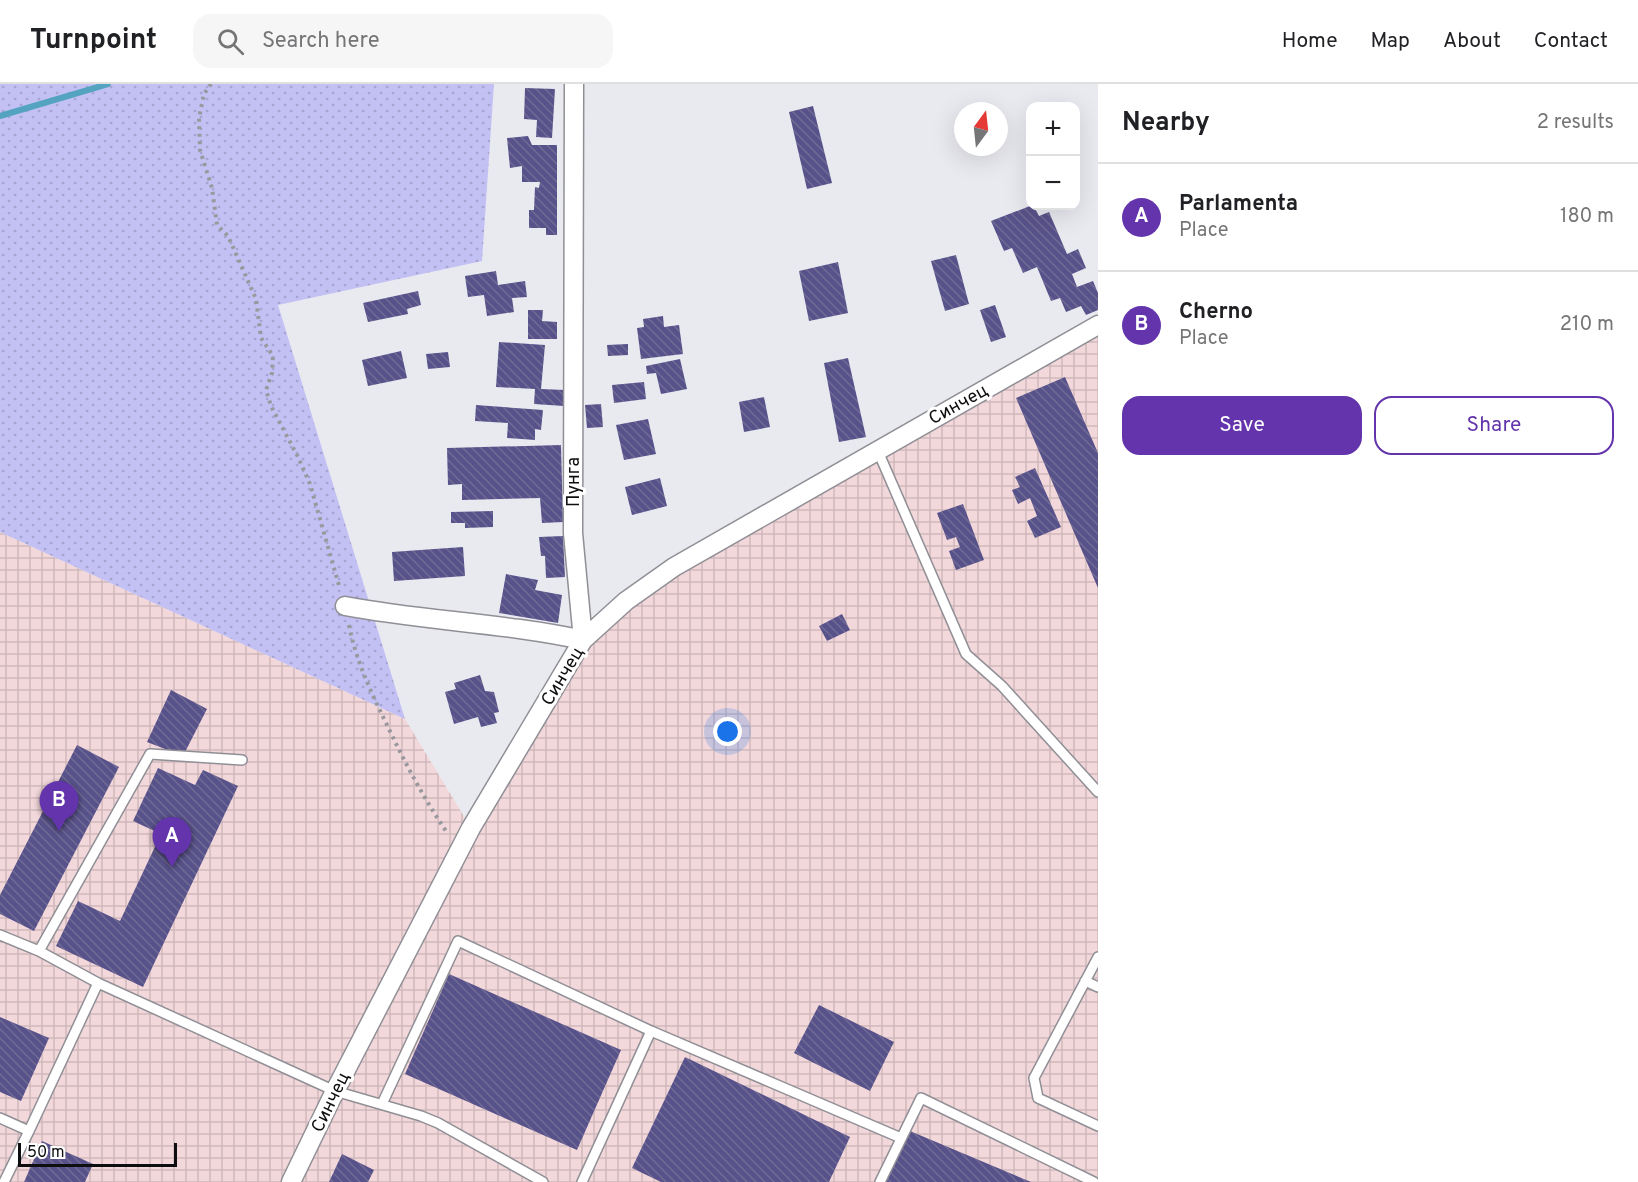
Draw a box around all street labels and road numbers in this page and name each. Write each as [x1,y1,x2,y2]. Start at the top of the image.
street label: Синчец [925,380,992,431]
street label: Пунга [563,457,586,507]
street label: Синчец [537,643,590,710]
street label: Синчец [307,1069,356,1137]

